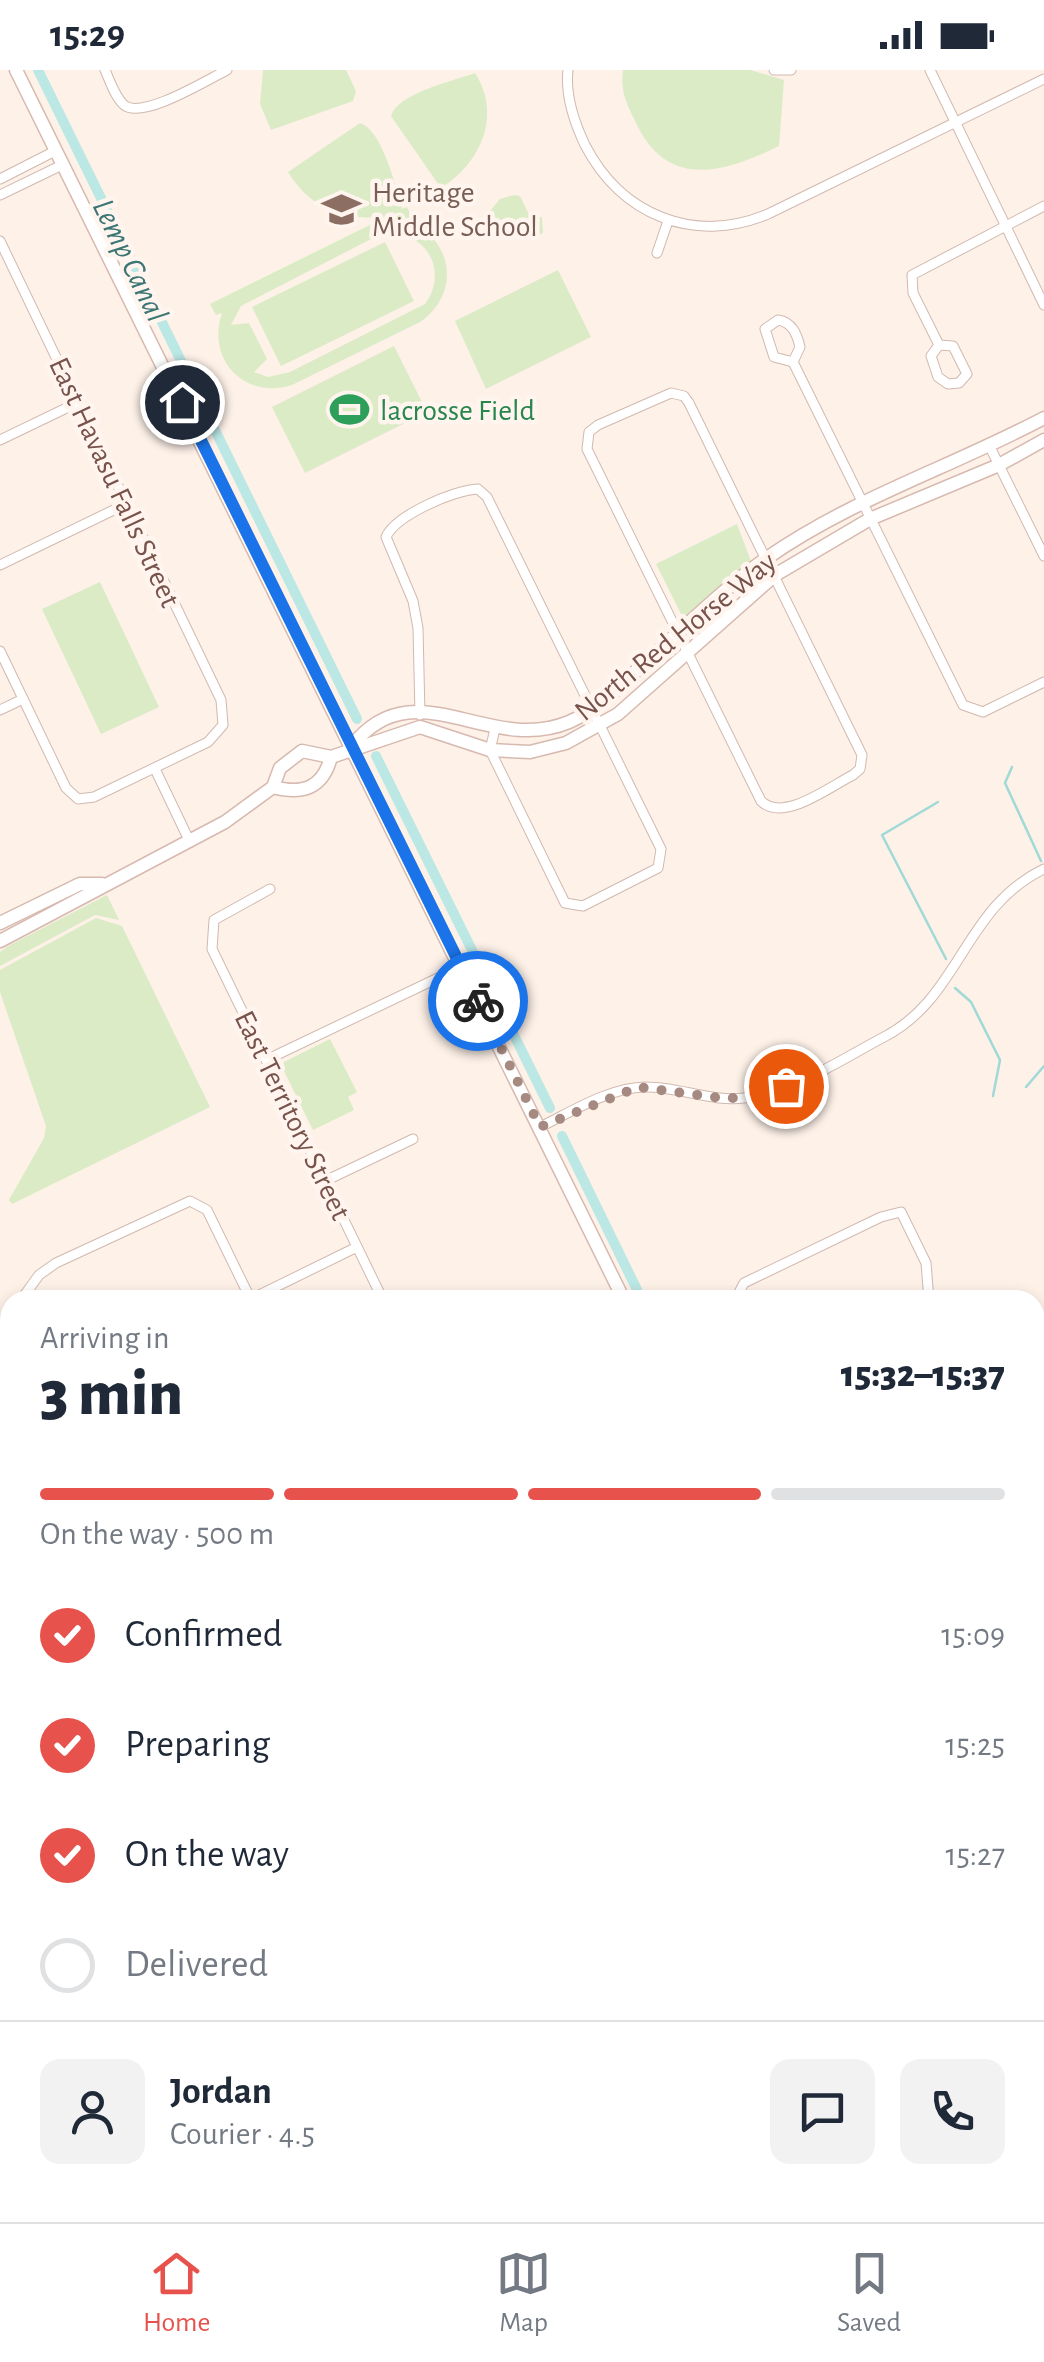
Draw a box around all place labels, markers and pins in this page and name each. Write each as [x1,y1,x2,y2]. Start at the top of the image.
place label: Heritage Middle School [372,178,538,242]
school or university icon: Heritage Middle School [321,188,363,230]
pin [140,360,225,445]
sports icon: lacrosse Field [329,389,371,431]
place label: lacrosse Field [380,396,535,426]
pin [744,1044,829,1129]

